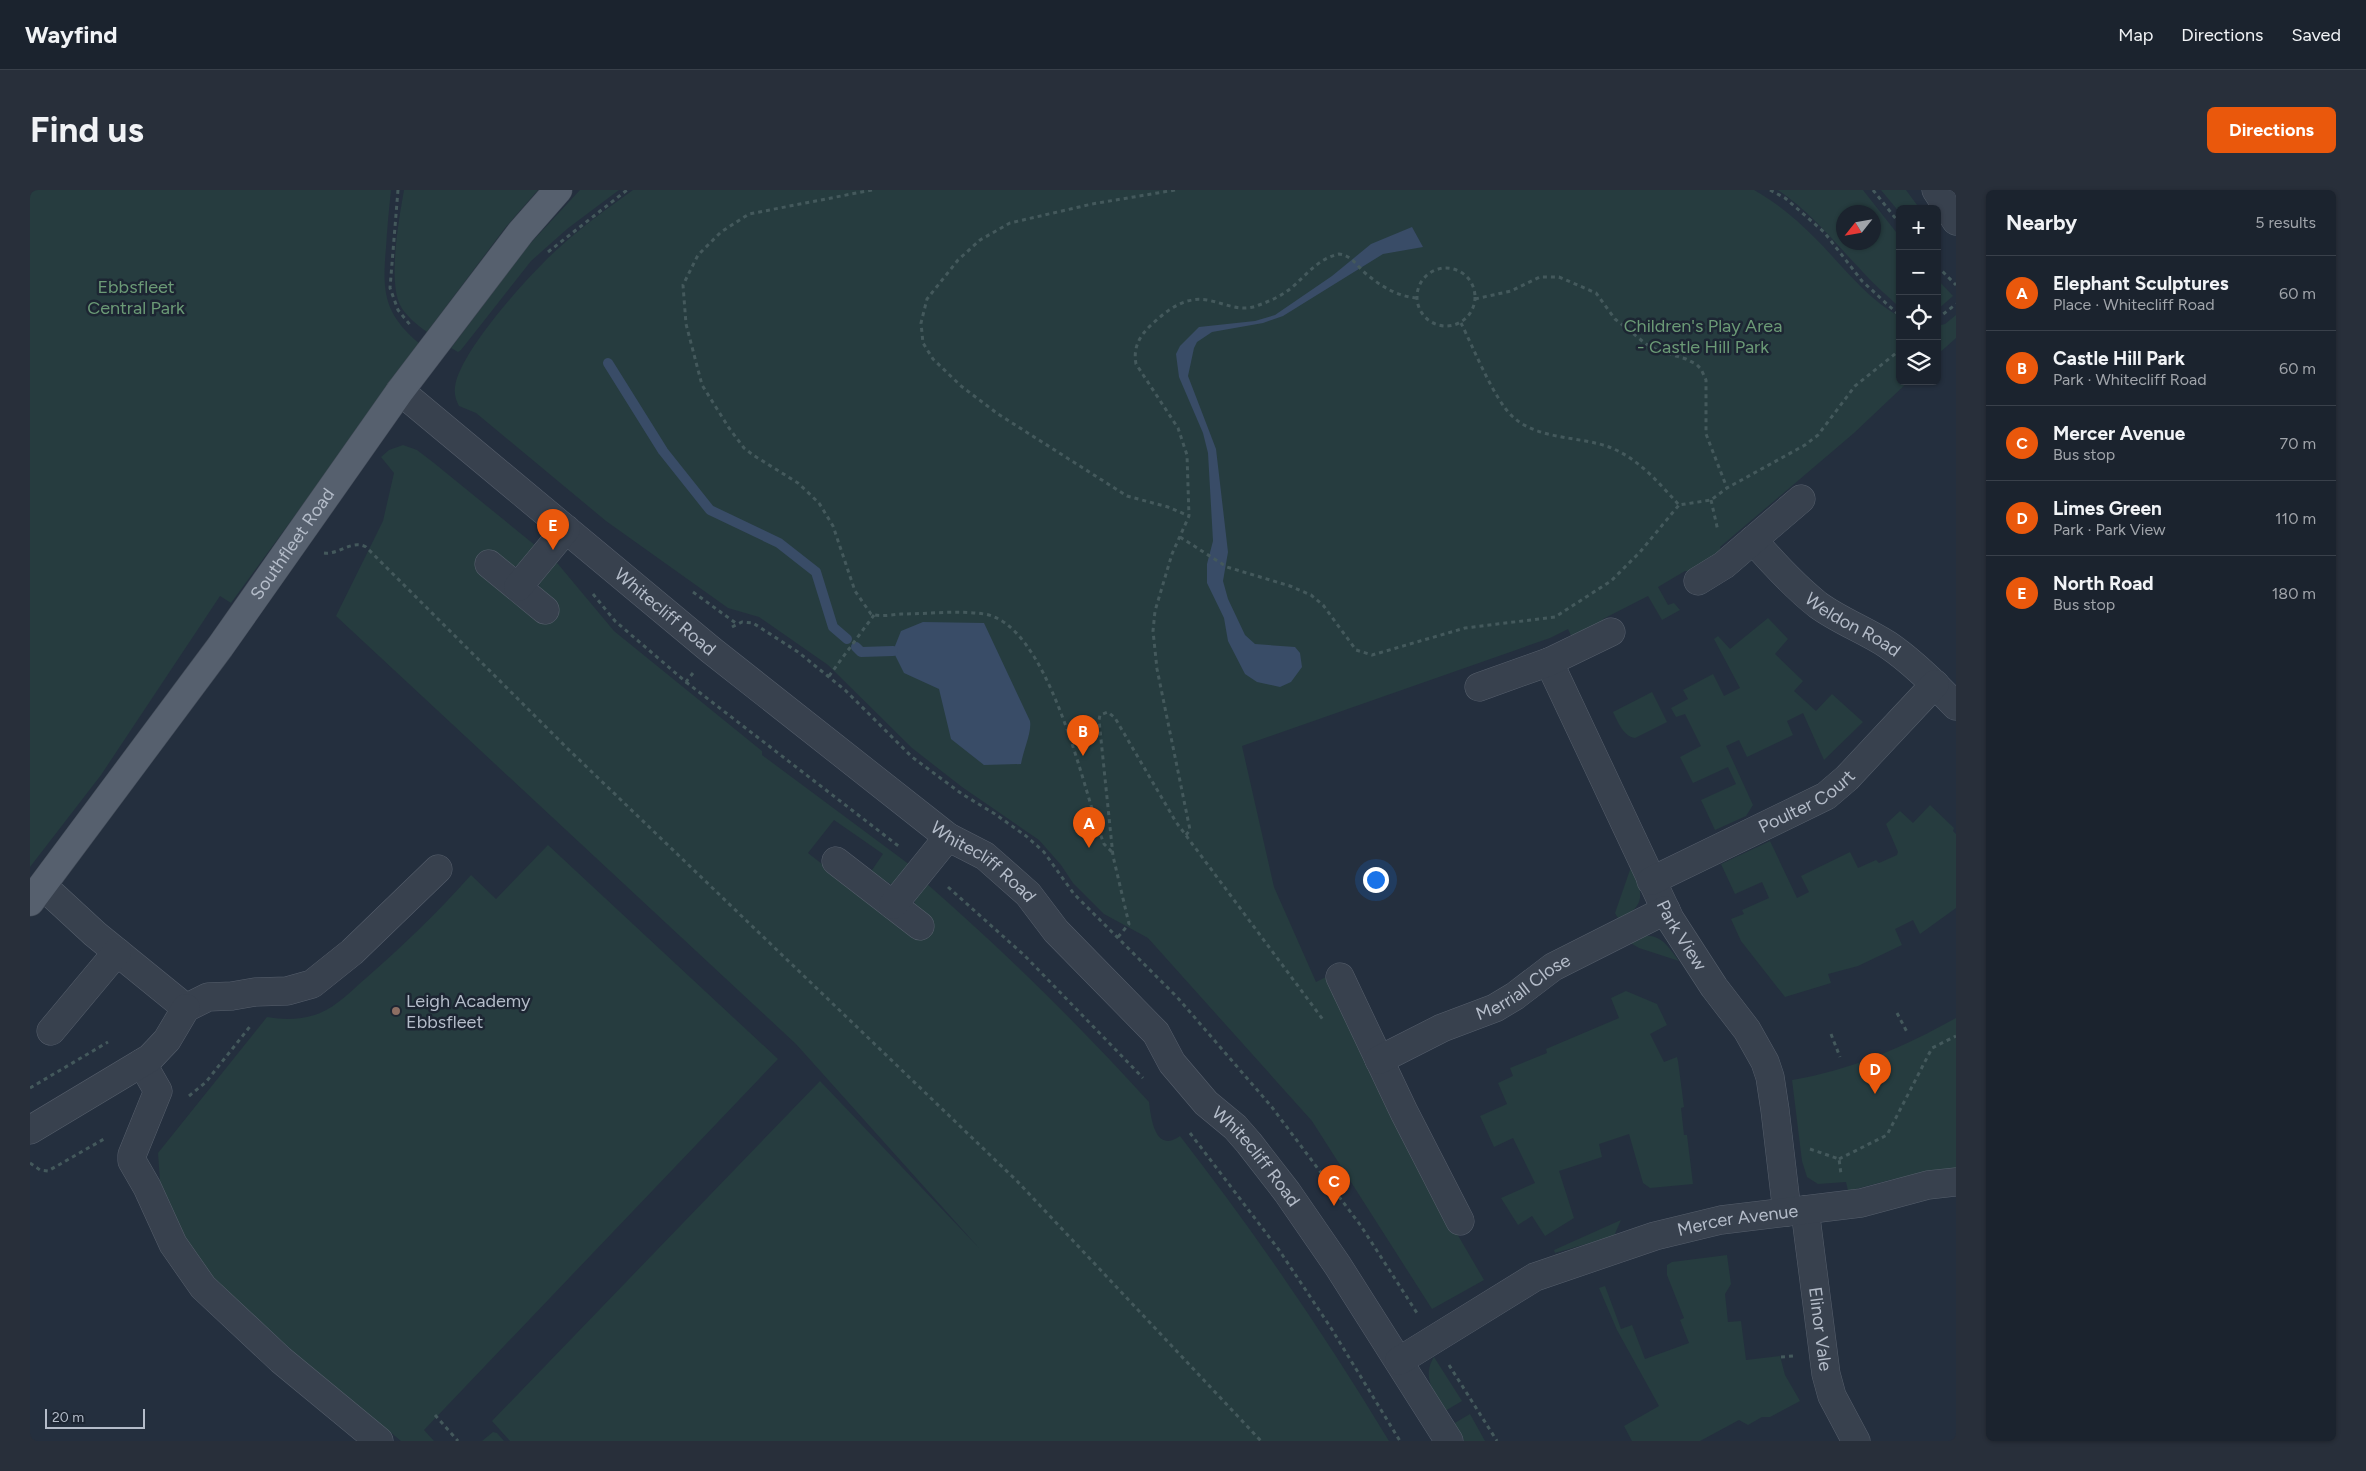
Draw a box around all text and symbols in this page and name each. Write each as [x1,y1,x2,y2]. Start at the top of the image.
text: Wayfind [25,20,118,49]
text: Map [2118,24,2153,46]
text: Directions [2181,24,2263,46]
text: Saved [2291,24,2341,46]
button: Directions [2207,107,2336,153]
text: Find us [30,109,144,151]
north arrow [1836,205,1881,250]
map controls [1896,205,1941,385]
button: + [1896,205,1941,250]
text: Nearby [2006,210,2077,235]
text: 5 results [2255,213,2316,232]
button: − [1896,250,1941,295]
text: Elephant Sculptures [2053,272,2229,295]
park label: Ebbsfleet Central Park [87,276,185,319]
text: A [2016,284,2028,303]
text: 60 m [2279,284,2316,303]
button: locate [1896,295,1941,340]
text: Place · Whitecliff Road [2053,295,2215,314]
park label: Children's Play Area - Castle Hill Park [1624,315,1782,358]
button: layers [1896,340,1941,385]
text: Castle Hill Park [2053,347,2185,370]
text: B [2017,359,2027,378]
text: 60 m [2279,359,2316,378]
text: Park · Whitecliff Road [2053,370,2207,389]
text: Mercer Avenue [2053,422,2185,445]
text: C [2016,434,2028,453]
text: 70 m [2280,434,2316,453]
text: Bus stop [2053,445,2115,464]
street label: Southfleet Road [246,484,339,604]
text: Limes Green [2053,497,2162,520]
pin: E [537,509,569,550]
text: D [2016,509,2028,528]
text: 110 m [2275,509,2316,528]
text: Park · Park View [2053,520,2166,539]
street label: Whitecliff Road [610,563,720,660]
text: North Road [2053,572,2154,595]
text: E [2017,584,2027,603]
text: 180 m [2272,584,2316,603]
street label: Weldon Road [1800,588,1905,661]
text: Bus stop [2053,595,2115,614]
pin: B [1067,715,1099,756]
street label: Poulter Court [1755,765,1860,838]
pin: A [1073,807,1105,848]
street label: Whitecliff Road [926,816,1041,906]
your location [1363,867,1389,893]
street label: Park View [1652,897,1712,975]
street label: Merriall Close [1473,949,1574,1025]
place label: Leigh Academy Ebbsfleet [406,990,531,1033]
marker: Leigh Academy Ebbsfleet [390,1005,402,1017]
pin: D [1859,1053,1891,1094]
street label: Whitecliff Road [1207,1102,1305,1211]
pin: C [1318,1165,1350,1206]
street label: Mercer Avenue [1675,1200,1799,1241]
street label: Elinor Vale [1804,1286,1837,1373]
scale bar [45,1406,145,1429]
text: 20 m [52,1409,84,1426]

